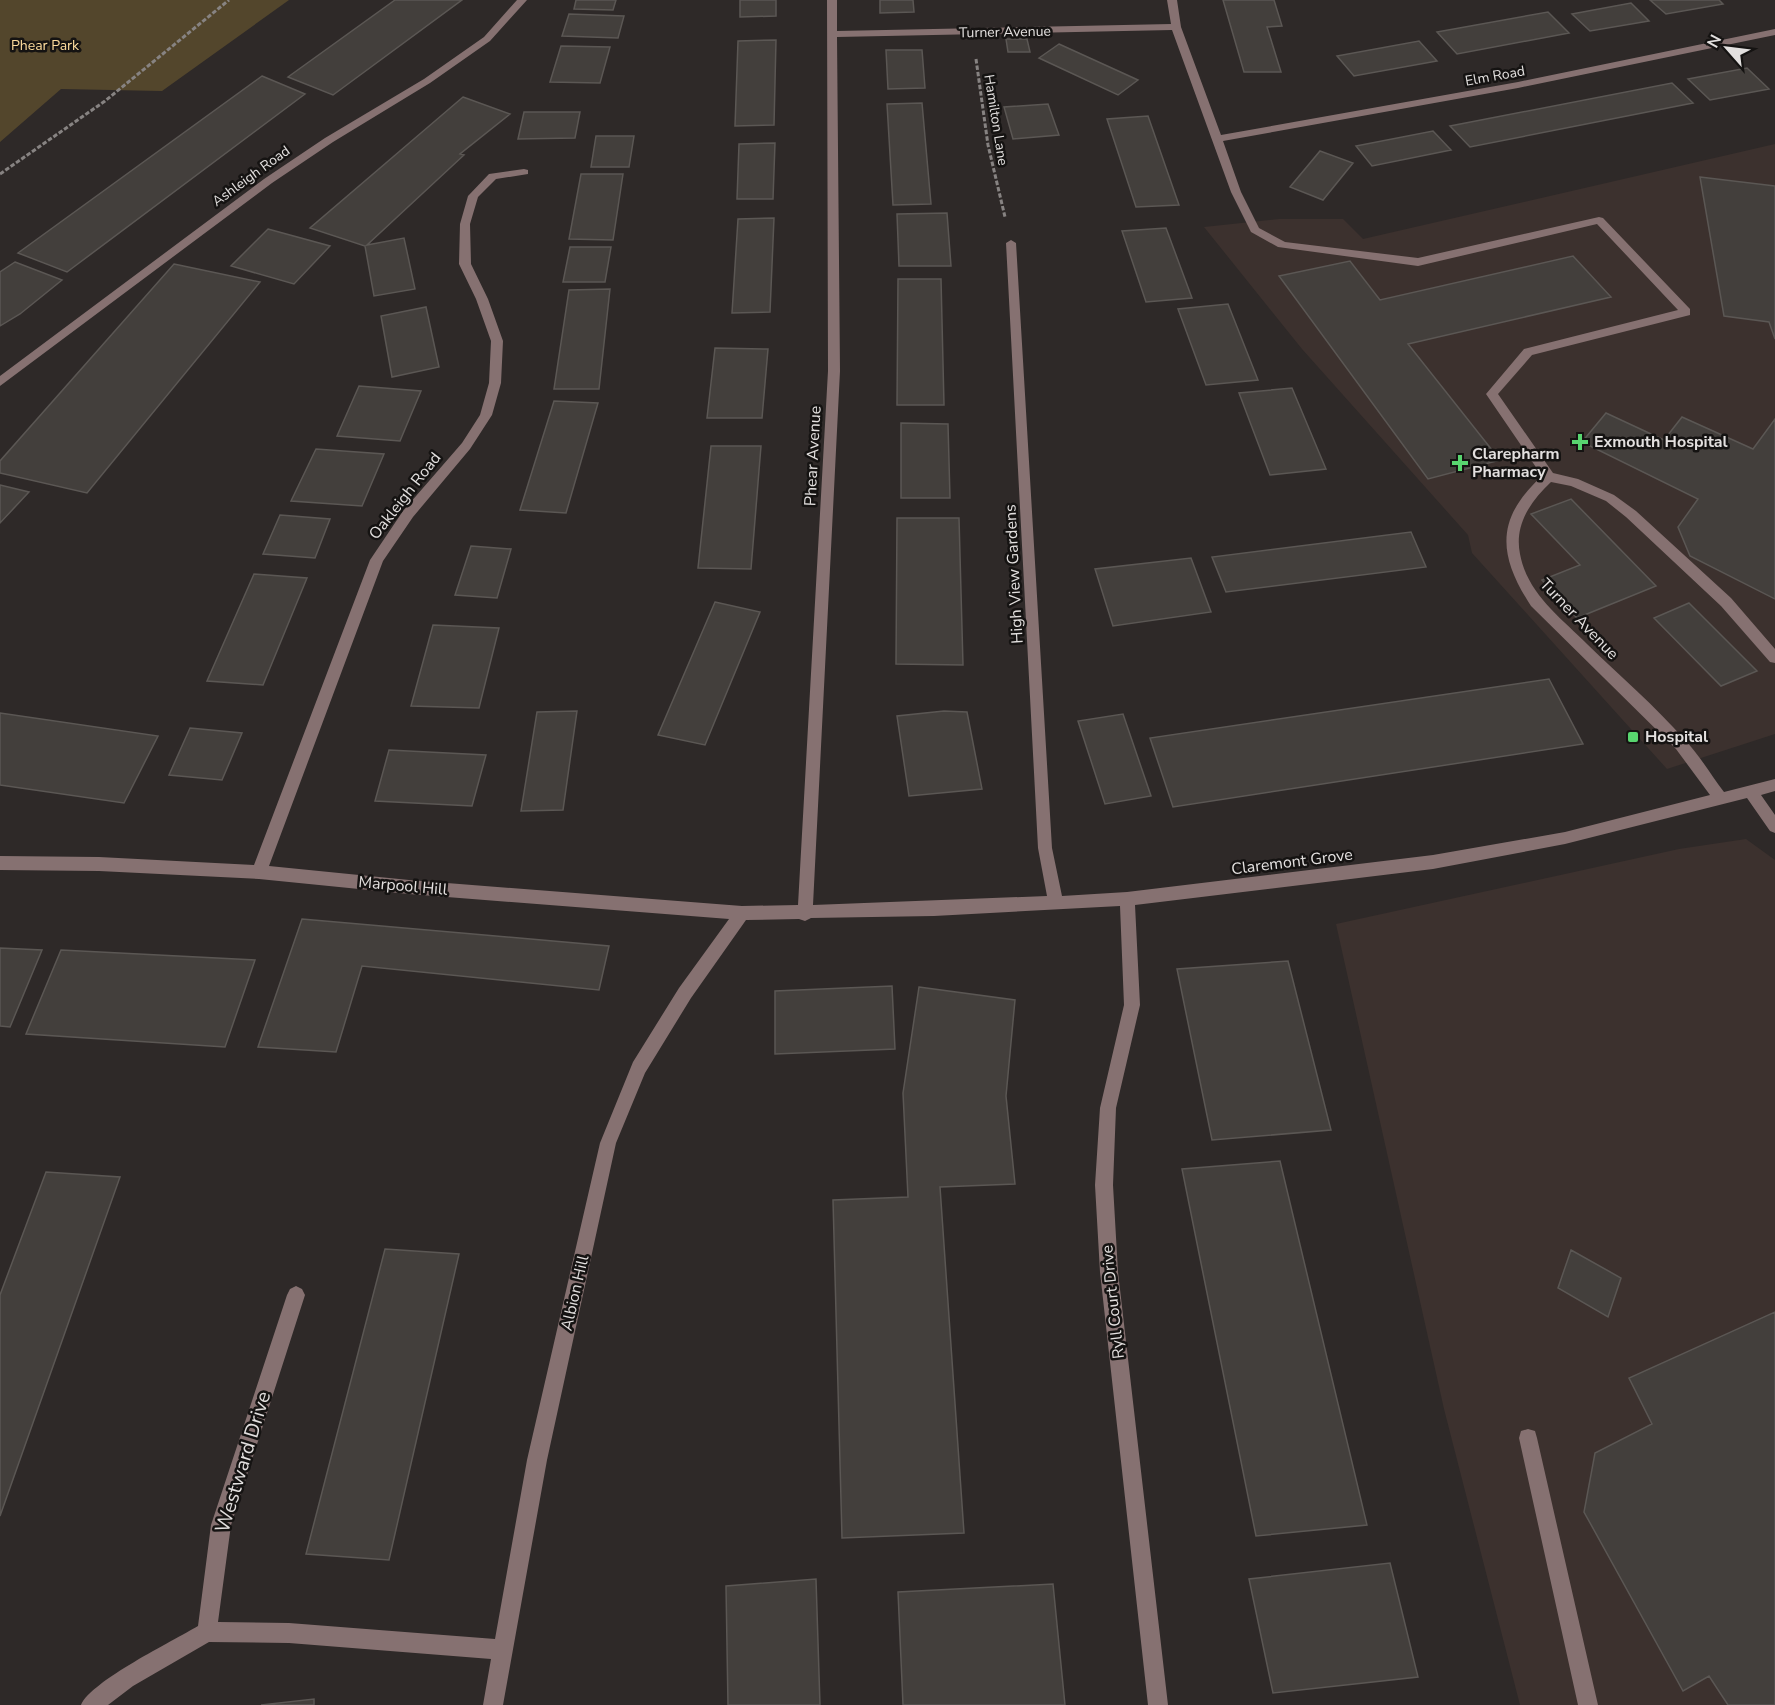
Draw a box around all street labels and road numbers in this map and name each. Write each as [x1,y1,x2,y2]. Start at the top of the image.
street label: Turner Avenue [959,22,1051,42]
street label: Elm Road [1464,61,1526,91]
street label: Hamilton Lane [979,73,1013,167]
street label: Ashleigh Road [208,141,294,211]
street label: Phear Avenue [799,405,827,507]
street label: Oakleigh Road [364,448,446,544]
street label: High View Gardens [999,504,1029,644]
street label: Turner Avenue [1535,574,1623,664]
street label: Claremont Grove [1230,844,1354,880]
street label: Marpool Hill [358,871,449,901]
street label: Ryll Court Drive [1096,1244,1130,1360]
street label: Albion Hill [556,1253,594,1333]
street label: Westward Drive [209,1388,277,1536]

